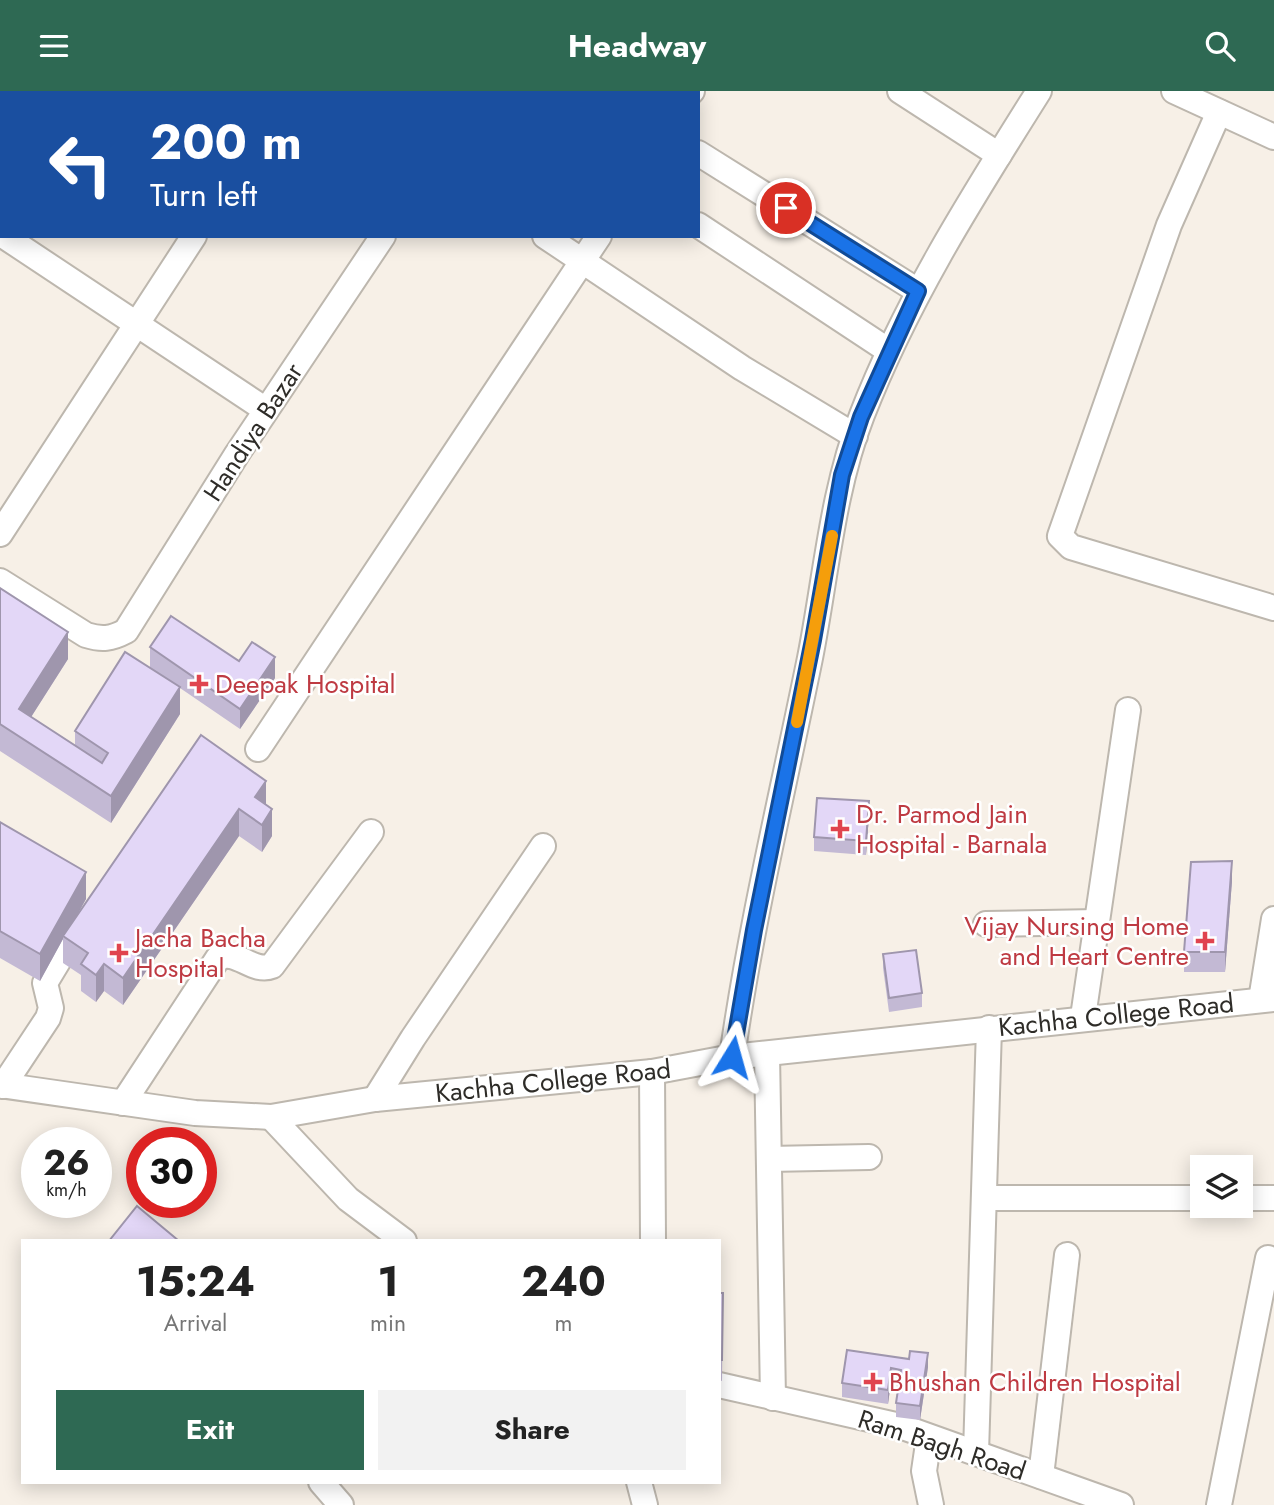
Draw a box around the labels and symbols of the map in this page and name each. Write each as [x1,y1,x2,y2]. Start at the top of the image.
pin [756,178,816,238]
street label: Handiya Bazar [194,355,312,509]
place label: Deepak Hospital [215,665,396,703]
marker: Deepak Hospital [189,674,209,694]
place label: Dr. Parmod Jain Hospital - Barnala [856,795,1047,863]
marker: Dr. Parmod Jain Hospital - Barnala [830,819,850,839]
place label: Vijay Nursing Home and Heart Centre [964,907,1189,975]
place label: Jacha Bacha Hospital [132,919,266,987]
marker: Vijay Nursing Home and Heart Centre [1195,931,1215,951]
marker: Jacha Bacha Hospital [109,943,129,963]
street label: Kachha College Road [996,984,1236,1046]
position arrow [695,1020,769,1094]
street label: Kachha College Road [433,1050,673,1112]
speed limit sign: 30 [126,1127,217,1218]
place label: Bhushan Children Hospital [889,1363,1181,1401]
marker: Bhushan Children Hospital [863,1372,883,1392]
street label: Ram Bagh Road [853,1400,1031,1490]

